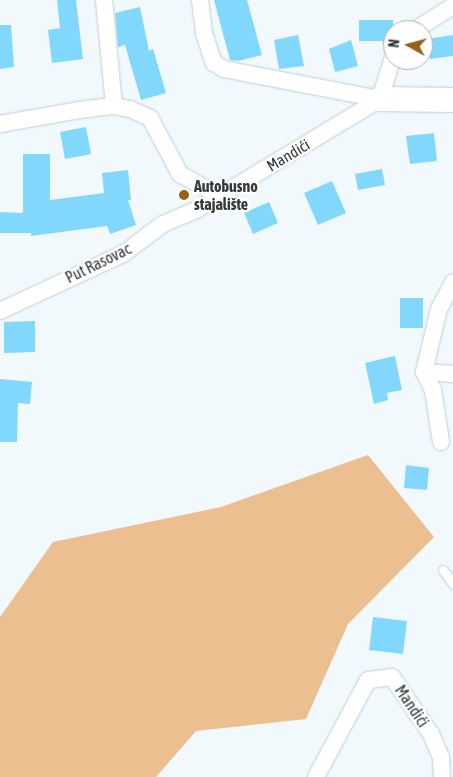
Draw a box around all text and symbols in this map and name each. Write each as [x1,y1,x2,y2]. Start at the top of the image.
north arrow [383,20,433,70]
text: N [386,38,403,48]
street label: Mandići [263,135,313,175]
place label: Autobusno stajalište [194,176,258,214]
marker: Autobusno stajalište [178,189,190,201]
street label: Put Rasovac [62,239,134,287]
street label: Mandići [391,681,433,731]

